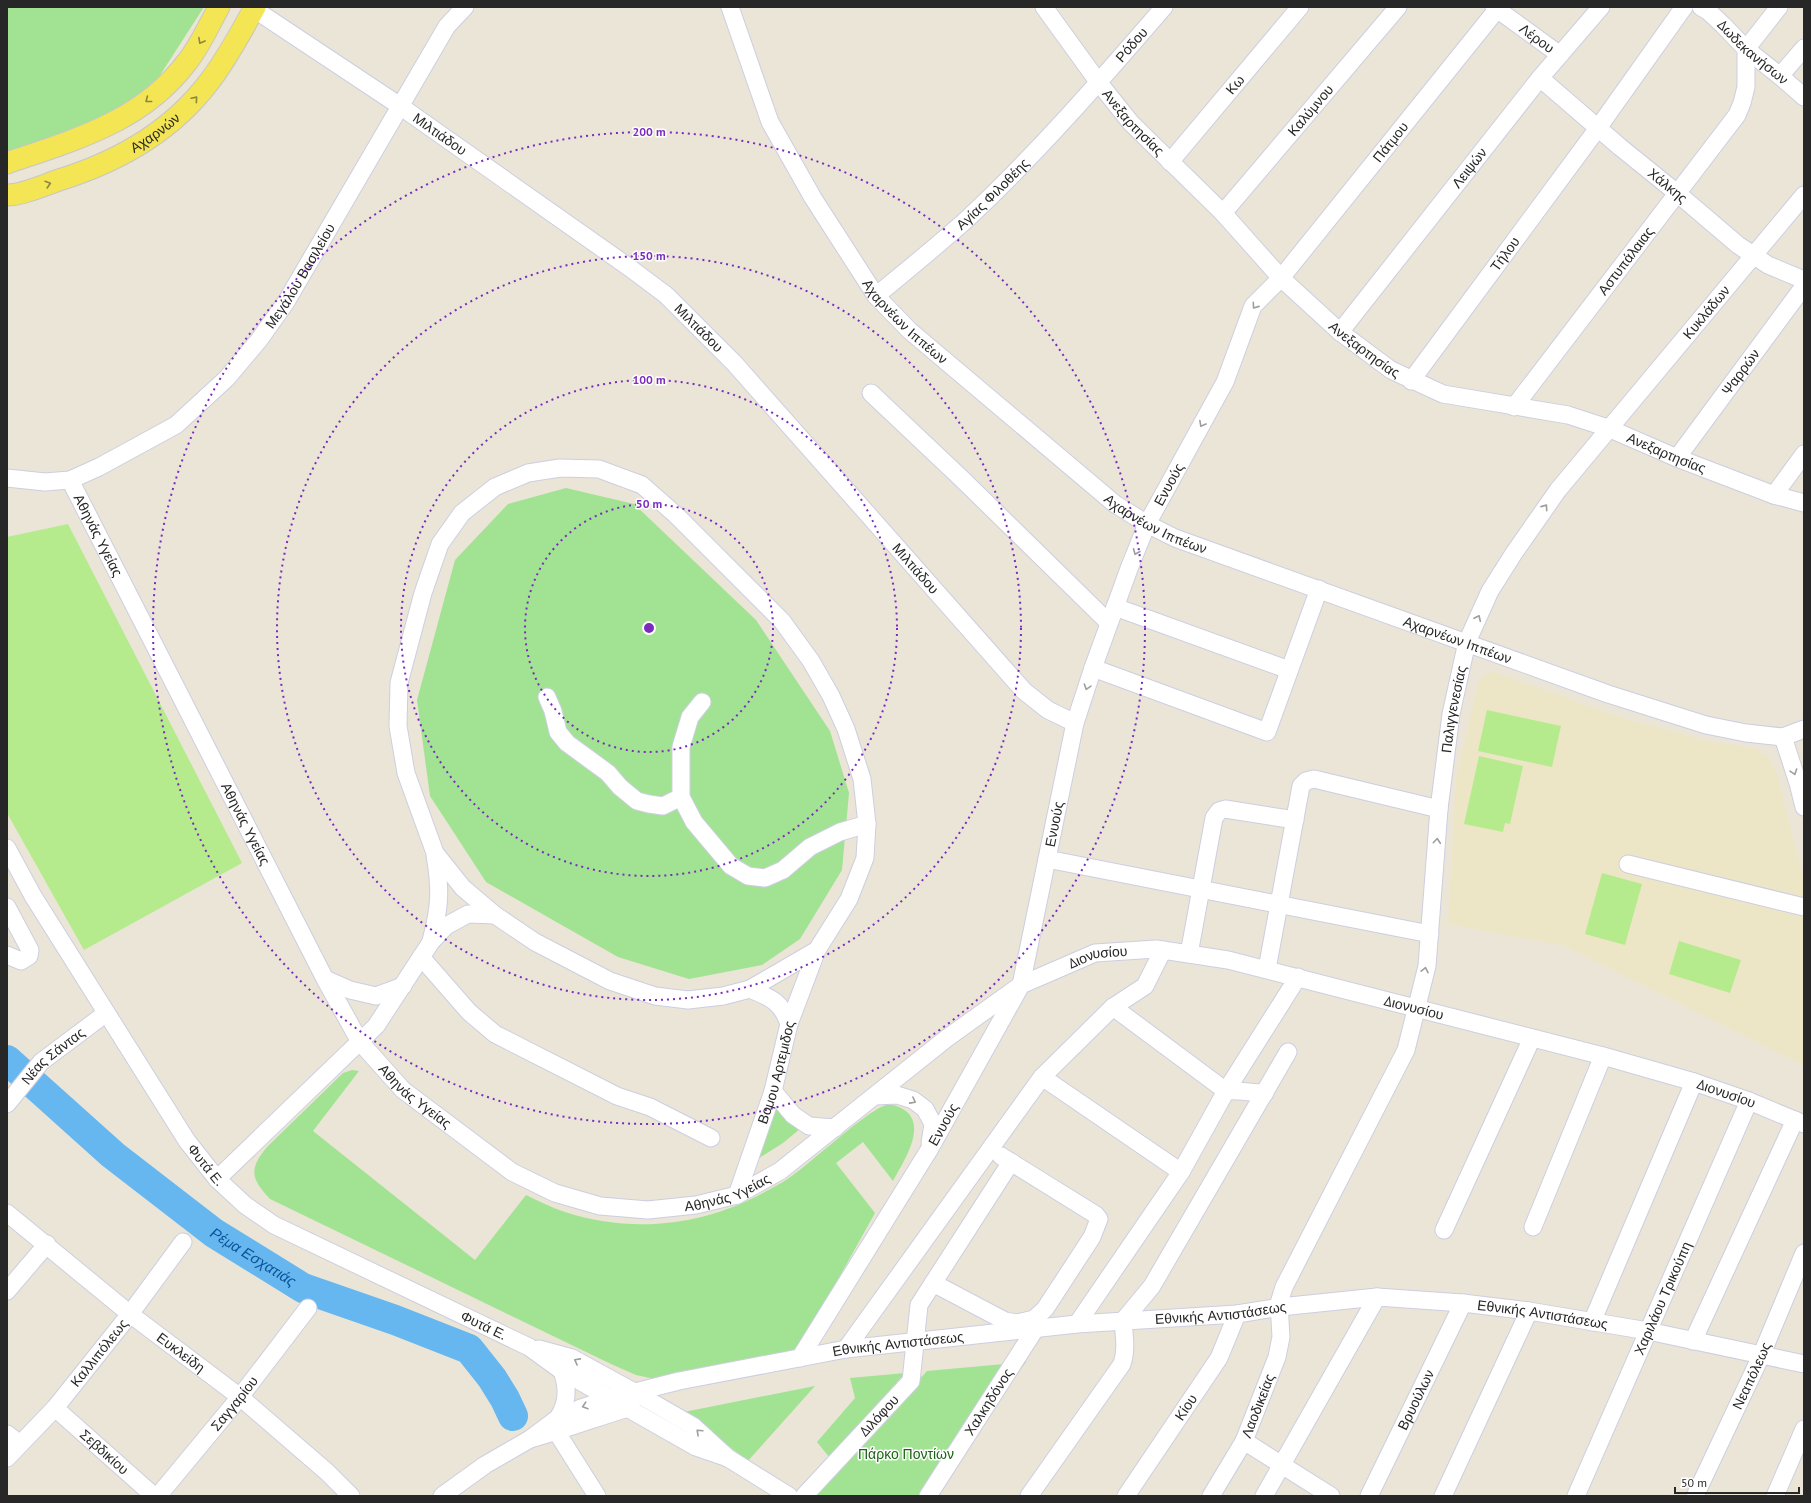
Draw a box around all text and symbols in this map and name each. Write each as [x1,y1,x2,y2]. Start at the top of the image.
street label: Δωδεκανήσων [1714,16,1792,88]
street label: Λέρου [1516,19,1558,57]
street label: Ρόδου [1111,23,1152,66]
one-way arrow [198,37,205,44]
street label: Κω [1222,71,1248,98]
street label: Καλύμνου [1284,81,1337,139]
street label: Ανεξαρτησίας [1098,85,1168,160]
one-way arrow [145,96,152,103]
one-way arrow [190,96,197,104]
street label: Αχαρνών [127,109,184,157]
street label: Μιλτιάδου [409,109,470,159]
street label: Πάτμου [1369,118,1412,166]
text: 200 m [632,124,666,139]
street label: Λειψών [1448,144,1491,192]
street label: Αγίας Φιλοθέης [952,154,1033,234]
street label: Χάλκης [1644,164,1691,207]
one-way arrow [44,180,51,189]
street label: Μεγάλου Βασιλείου [261,220,339,332]
street label: Αστυπάλαιας [1594,223,1658,299]
street label: Τήλου [1486,233,1524,275]
text: 150 m [632,248,666,263]
street label: Αχαρνέων Ιππέων [858,276,951,368]
street label: Κυκλάδων [1679,282,1734,343]
street label: Μιλτιάδου [671,300,727,356]
one-way arrow [1253,301,1260,308]
street label: Ανεξαρτησίας [1325,317,1403,382]
street label: Ψαρρών [1718,345,1764,399]
text: 100 m [632,372,666,387]
one-way arrow [1200,420,1207,427]
street label: Ανεξαρτησίας [1624,428,1709,477]
street label: Ενυούς [1150,460,1188,509]
street label: Αχαρνέων Ιππέων [1100,490,1209,558]
street label: Αθηνάς Υγείας [70,491,127,580]
text: 50 m [636,496,662,511]
one-way arrow [1540,504,1548,511]
street label: Μιλτιάδου [888,539,943,598]
one-way arrow [1133,547,1141,555]
street label: Αχαρνέων Ιππέων [1401,612,1514,668]
one-way arrow [1473,615,1481,622]
centre of rings [642,621,656,635]
street label: Παλιγγενεσίας [1437,664,1471,754]
one-way arrow [1083,683,1091,690]
one-way arrow [1790,768,1798,775]
street label: Αθηνάς Υγείας [217,779,274,868]
street label: Ενυούς [1041,799,1068,848]
one-way arrow [1432,838,1441,844]
street label: Διονυσίου [1065,942,1128,973]
one-way arrow [1421,967,1429,974]
street label: Διονυσίου [1382,991,1446,1024]
street label: Βομου Αρτεμιδος [753,1019,799,1126]
street label: Νέας Σάντας [17,1023,89,1088]
street label: Αθηνάς Υγείας [375,1060,455,1132]
street label: Διονυσίου [1695,1075,1758,1112]
one-way arrow [909,1096,916,1104]
street label: Ενυούς [924,1100,962,1149]
street label: Φυτά Ε. [184,1140,227,1190]
street label: Αθηνάς Υγείας [684,1169,774,1215]
water label: Ρέμα Εσχατιάς [207,1223,300,1291]
street label: Χαριλάου Τρικούπη [1630,1239,1695,1357]
street label: Εθνικής Αντιστάσεως [1476,1296,1610,1333]
street label: Εθνικής Αντιστάσεως [1154,1297,1287,1328]
street label: Φυτά Ε. [458,1307,509,1344]
street label: Καλλιπόλεως [66,1315,132,1390]
street label: Εθνικής Αντιστάσεως [831,1327,965,1360]
street label: Ευκλείδη [153,1328,209,1376]
street label: Νεαπόλεως [1728,1339,1775,1412]
one-way arrow [574,1358,581,1366]
street label: Χαλκηδόνος [960,1365,1017,1439]
street label: Βρυούλων [1393,1367,1438,1433]
street label: Λαοδικείας [1237,1371,1279,1440]
street label: Σαγγαρίου [207,1372,262,1435]
street label: Διλόφου [855,1391,903,1440]
street label: Κίου [1171,1391,1201,1424]
one-way arrow [582,1402,589,1410]
street label: Σεβδικίου [76,1425,133,1478]
one-way arrow [697,1429,704,1436]
park label: Πάρκο Ποντίων [858,1445,954,1463]
scale bar [1675,1469,1799,1495]
text: 50 m [1681,1475,1707,1490]

